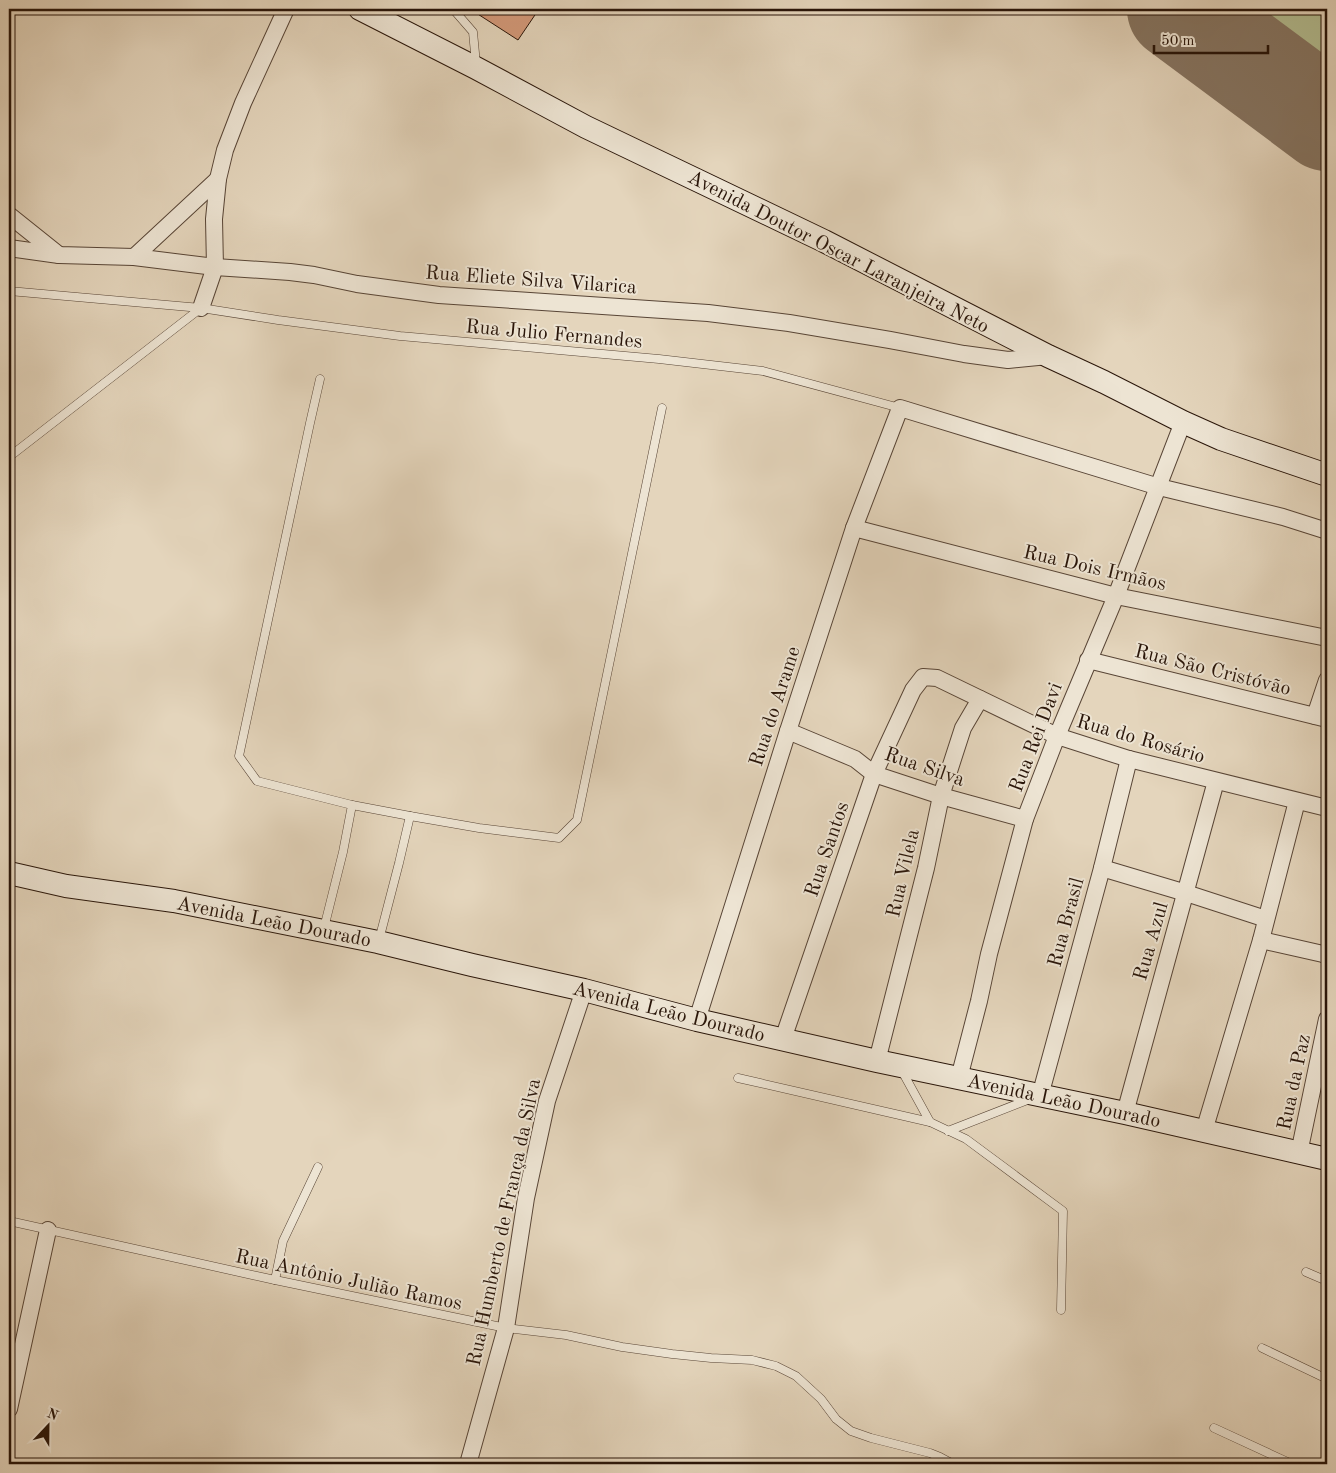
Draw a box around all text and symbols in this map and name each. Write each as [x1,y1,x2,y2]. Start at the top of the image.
scale bar [1154,22,1267,54]
text: 50 m [1161,34,1195,49]
street label: Avenida Doutor Oscar Laranjeira Neto [684,168,992,338]
street label: Rua Eliete Silva Vilarica [424,264,637,298]
street label: Rua Julio Fernandes [465,317,643,353]
street label: Rua Dois Irmãos [1021,543,1168,595]
street label: Rua São Cristóvão [1132,642,1293,700]
street label: Rua do Arame [747,644,805,769]
street label: Rua Rei Davi [1007,680,1067,795]
street label: Rua do Rosário [1074,712,1207,768]
street label: Rua Silva [882,745,967,791]
street label: Rua Santos [802,800,853,900]
street label: Rua Vilela [884,827,924,920]
street label: Rua Brasil [1045,876,1088,969]
street label: Avenida Leão Dourado [175,894,373,952]
street label: Rua Azul [1131,900,1173,983]
street label: Avenida Leão Dourado [570,979,767,1047]
street label: Rua da Paz [1275,1032,1315,1132]
street label: Avenida Leão Dourado [965,1072,1162,1132]
street label: Rua Humberto de França da Silva [465,1077,545,1368]
street label: Rua Antônio Julião Ramos [233,1247,464,1315]
north arrow [22,1400,72,1450]
text: N [45,1406,60,1423]

